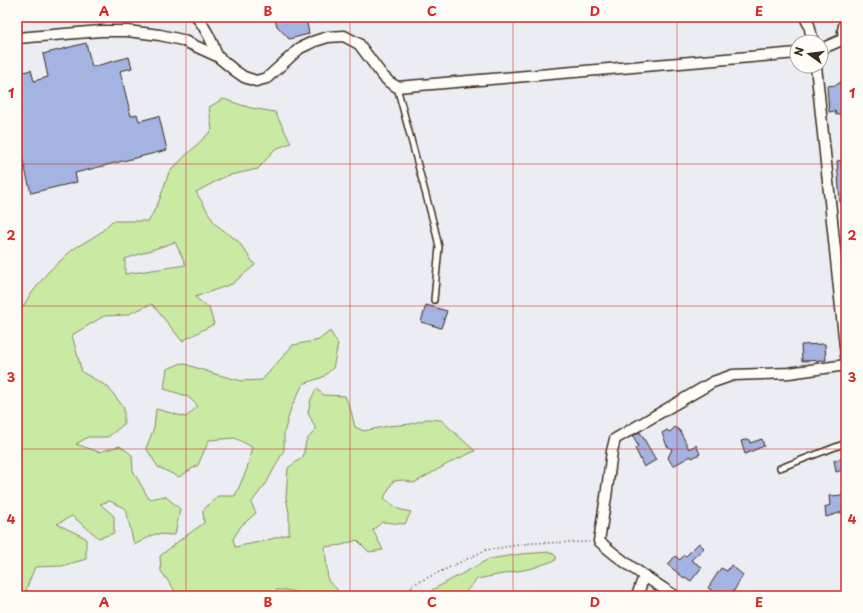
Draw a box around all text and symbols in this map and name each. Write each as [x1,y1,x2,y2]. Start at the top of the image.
text: A [99,1,109,20]
text: B [264,1,273,20]
text: C [427,1,437,20]
text: D [590,1,600,20]
text: E [755,1,763,20]
north arrow [789,34,829,74]
text: N [790,45,808,58]
text: 1 [8,83,14,102]
text: 1 [849,83,855,102]
text: 2 [6,225,16,244]
text: 2 [847,225,857,244]
text: 3 [7,367,16,386]
text: 3 [848,367,857,386]
text: 4 [7,509,16,528]
text: 4 [848,509,857,528]
text: A [99,592,109,611]
text: B [264,592,273,611]
text: C [427,592,437,611]
text: D [590,592,600,611]
text: E [755,592,763,611]

